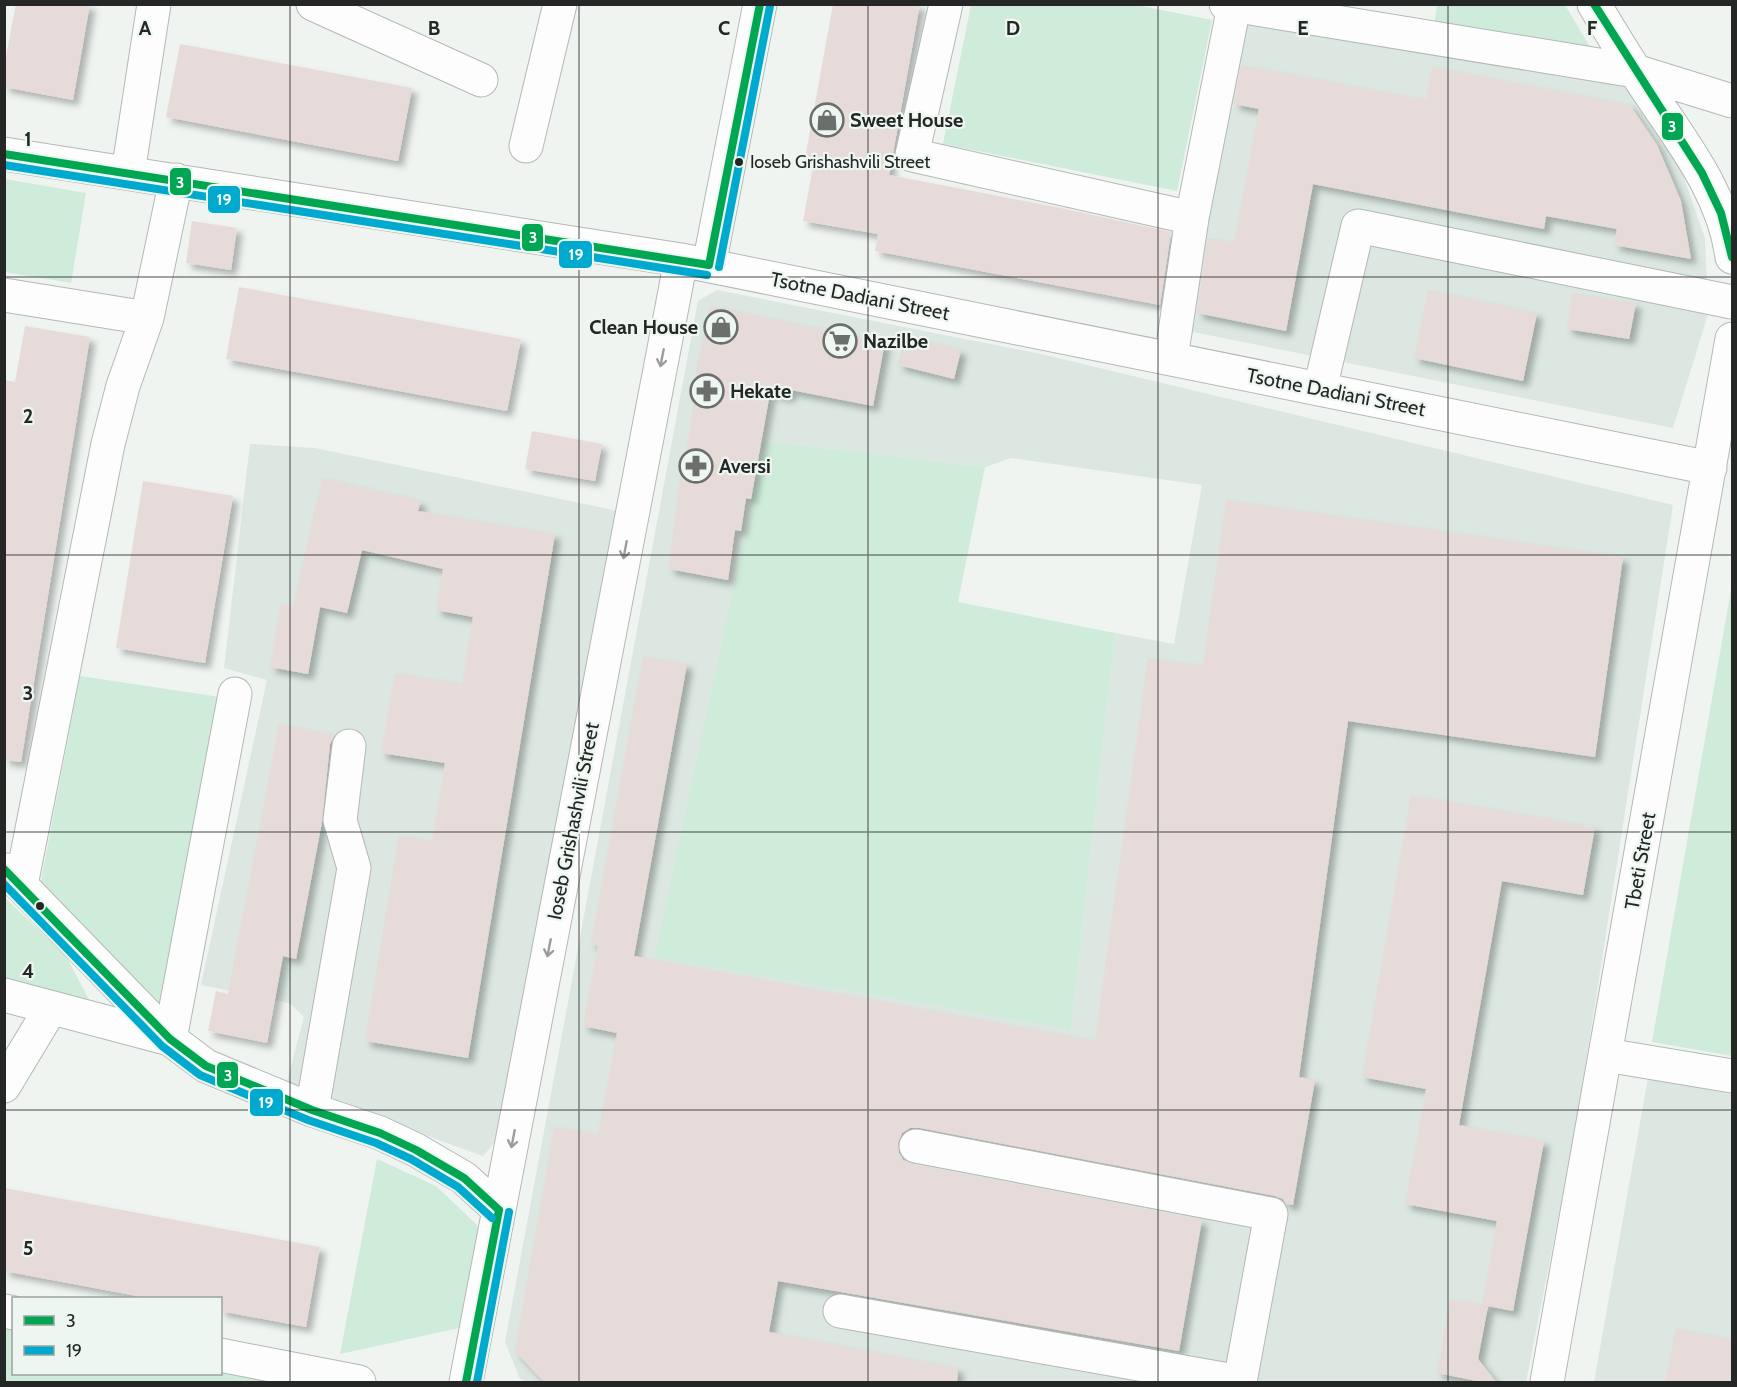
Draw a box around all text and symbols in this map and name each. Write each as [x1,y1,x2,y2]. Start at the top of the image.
text: A [139,16,152,40]
text: B [428,16,440,40]
text: C [718,16,730,40]
text: D [1006,16,1020,40]
text: E [1297,16,1309,40]
text: F [1587,16,1598,40]
shop icon: Sweet House [809,102,845,138]
place label: Sweet House [850,108,963,132]
line badge: 3 [1661,112,1684,141]
text: 3 [1668,117,1676,136]
text: 1 [24,127,32,151]
place label: Ioseb Grishashvili Street [750,151,930,173]
marker: Ioseb Grishashvili Street [733,156,745,168]
line badge: 3 [169,167,192,196]
text: 3 [176,173,184,192]
line badge: 19 [207,185,241,214]
text: 19 [217,190,231,209]
line badge: 3 [521,223,544,252]
text: 3 [529,228,537,247]
line badge: 19 [558,240,593,269]
text: 19 [569,245,583,264]
street label: Tsotne Dadiani Street [769,267,952,325]
shop icon: Clean House [703,309,739,345]
place label: Clean House [589,315,698,339]
supermarket icon: Nazilbe [822,323,858,359]
place label: Nazilbe [863,329,928,353]
one-way arrow [656,348,667,368]
street label: Tsotne Dadiani Street [1245,363,1428,421]
pharmacy icon: Hekate [689,373,725,409]
place label: Hekate [730,379,791,403]
text: 2 [23,404,33,428]
pharmacy icon: Aversi [678,448,714,484]
place label: Aversi [719,454,771,478]
one-way arrow [619,540,630,559]
text: 3 [23,681,33,705]
street label: Ioseb Grishashvili Street [542,720,604,922]
street label: Tbeti Street [1620,810,1660,912]
unlabelled marker [34,900,46,912]
one-way arrow [543,937,554,957]
text: 4 [22,959,34,983]
line badge: 3 [216,1061,239,1089]
text: 3 [224,1066,232,1085]
line badge: 19 [249,1088,284,1117]
text: 19 [259,1093,273,1112]
one-way arrow [507,1129,518,1149]
text: 5 [23,1236,33,1260]
legend [12,1297,222,1375]
text: 3 [66,1310,76,1332]
text: 19 [66,1340,82,1362]

